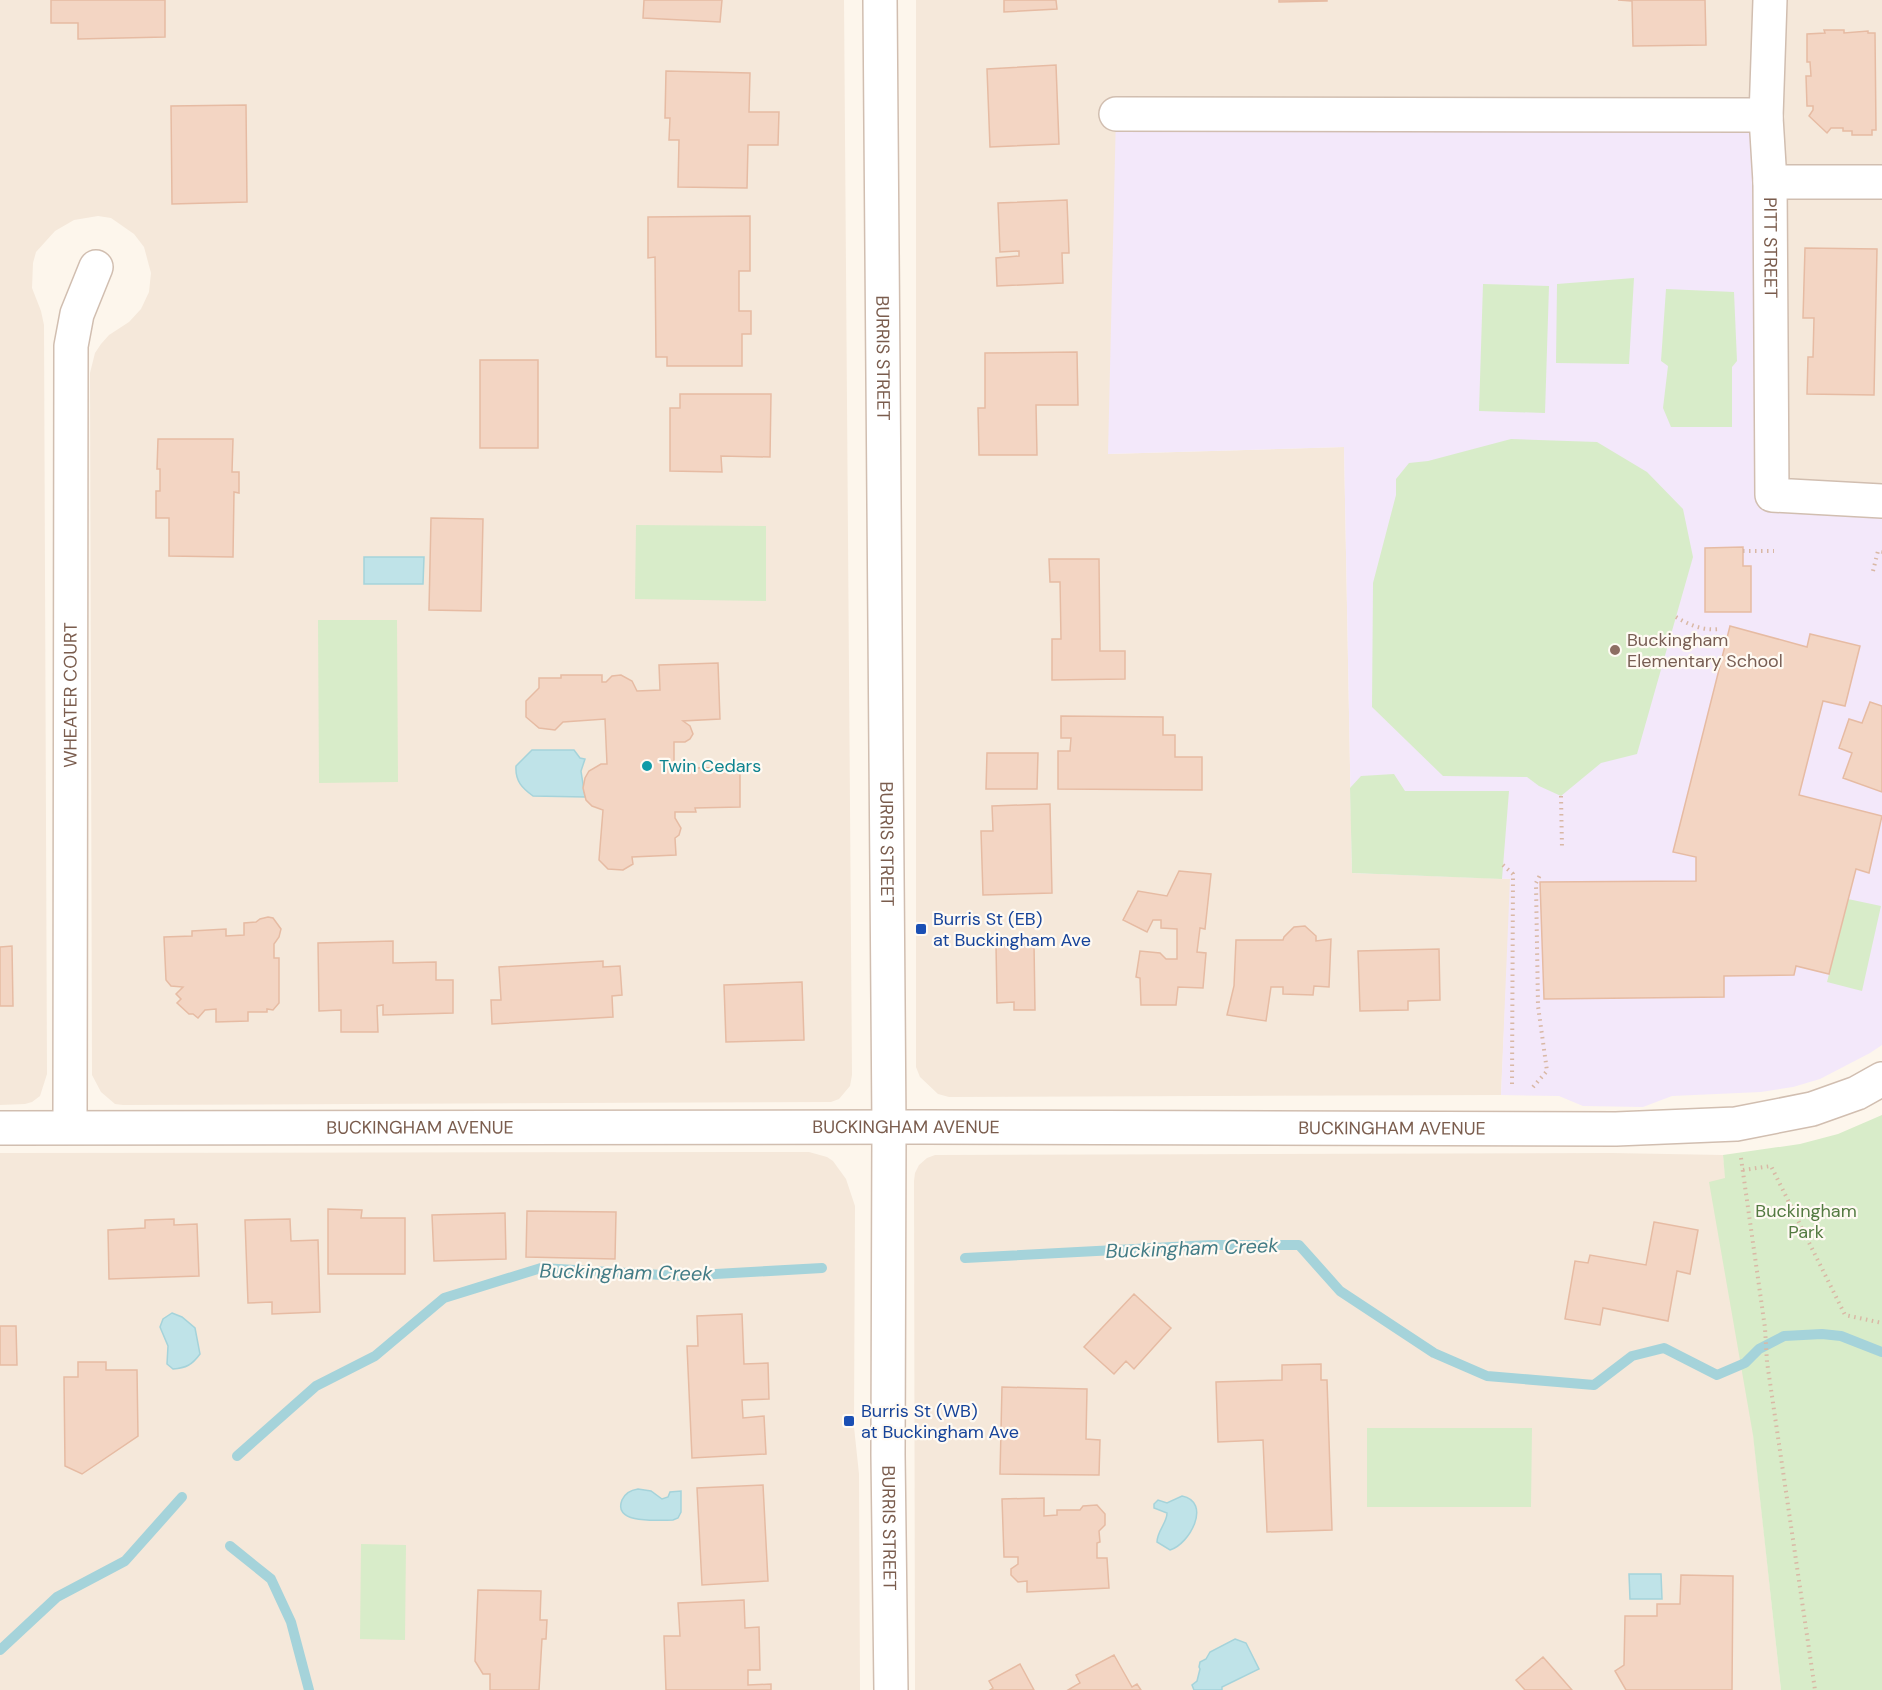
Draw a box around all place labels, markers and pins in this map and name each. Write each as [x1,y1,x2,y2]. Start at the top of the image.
place label: Buckingham Elementary School [1627,628,1783,673]
marker: Buckingham Elementary School [1608,643,1622,657]
place label: Twin Cedars [659,754,761,778]
marker: Twin Cedars [640,759,654,773]
place label: Burris St (EB) at Buckingham Ave [933,907,1091,952]
marker: Burris St (EB) at Buckingham Ave [914,922,928,936]
place label: Burris St (WB) at Buckingham Ave [861,1399,1019,1444]
marker: Burris St (WB) at Buckingham Ave [842,1414,856,1428]

